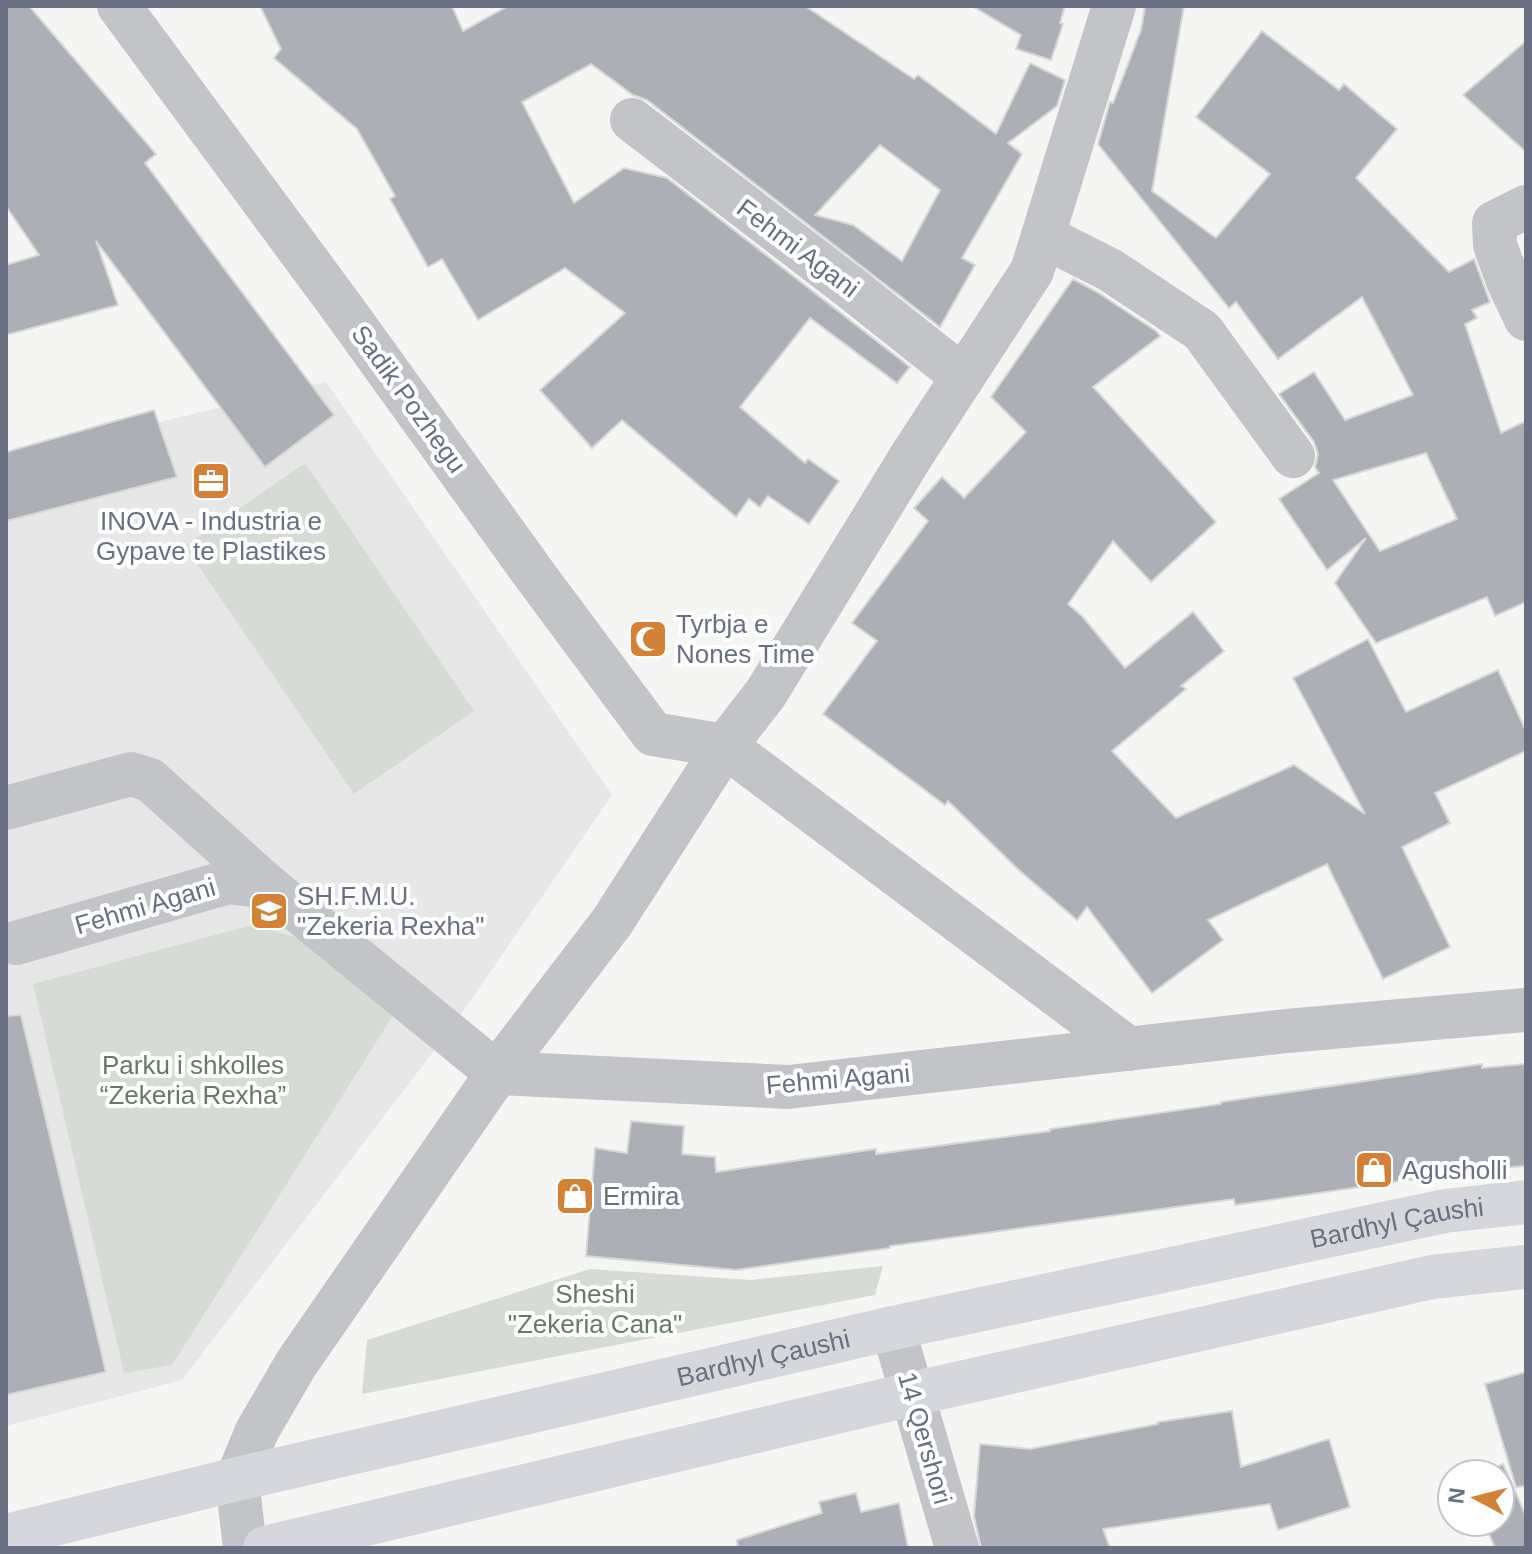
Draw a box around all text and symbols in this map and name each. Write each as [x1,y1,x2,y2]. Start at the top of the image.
street label: Fehmi Agani [731,193,865,303]
street label: Sadik Pozhegu [345,319,473,479]
office icon: INOVA - Industria e Gypave te Plastikes [190,460,232,502]
place label: INOVA - Industria e Gypave te Plastikes [96,506,326,566]
place label: Tyrbja e Nones Time [676,609,815,669]
mosque icon: Tyrbja e Nones Time [627,618,669,660]
street label: Fehmi Agani [71,872,219,940]
place label: SH.F.M.U. "Zekeria Rexha" [297,881,485,941]
school or university icon: SH.F.M.U. "Zekeria Rexha" [248,890,290,932]
park label: Parku i shkolles “Zekeria Rexha” [100,1050,286,1110]
street label: Fehmi Agani [765,1058,911,1100]
shop icon: Agusholli [1353,1149,1395,1191]
place label: Agusholli [1402,1155,1508,1185]
shop icon: Ermira [554,1175,596,1217]
place label: Ermira [603,1181,680,1211]
street label: Bardhyl Çaushi [1307,1192,1485,1254]
park label: Sheshi "Zekeria Cana" [508,1279,682,1339]
street label: Bardhyl Çaushi [674,1323,853,1392]
street label: 14 Qershori [892,1369,958,1507]
north arrow [1436,1458,1516,1538]
text: N [1443,1486,1470,1505]

